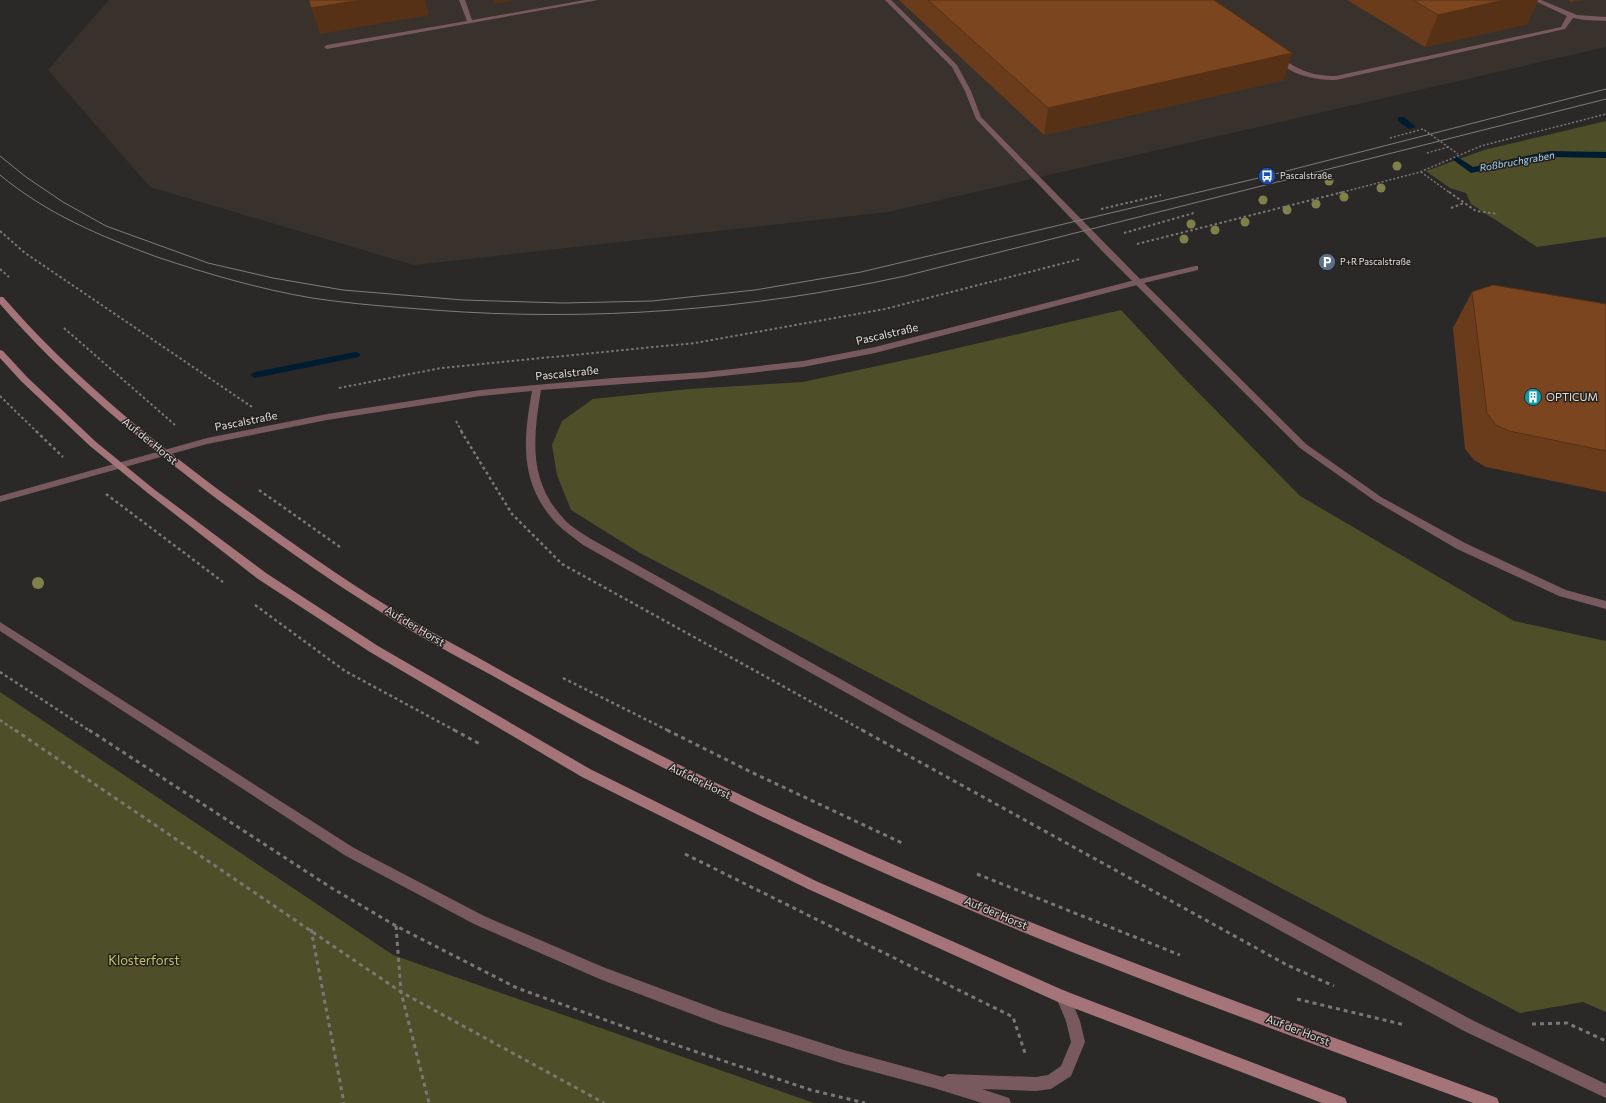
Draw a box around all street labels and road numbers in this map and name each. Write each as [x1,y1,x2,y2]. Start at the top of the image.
street label: Pascalstraße [854,320,920,347]
street label: Pascalstraße [535,363,599,382]
street label: Pascalstraße [213,408,279,433]
street label: Auf der Horst [120,414,181,467]
street label: Auf der Horst [383,603,448,649]
street label: Auf der Horst [667,760,734,801]
street label: Auf der Horst [963,893,1030,932]
street label: Auf der Horst [1264,1011,1332,1048]

